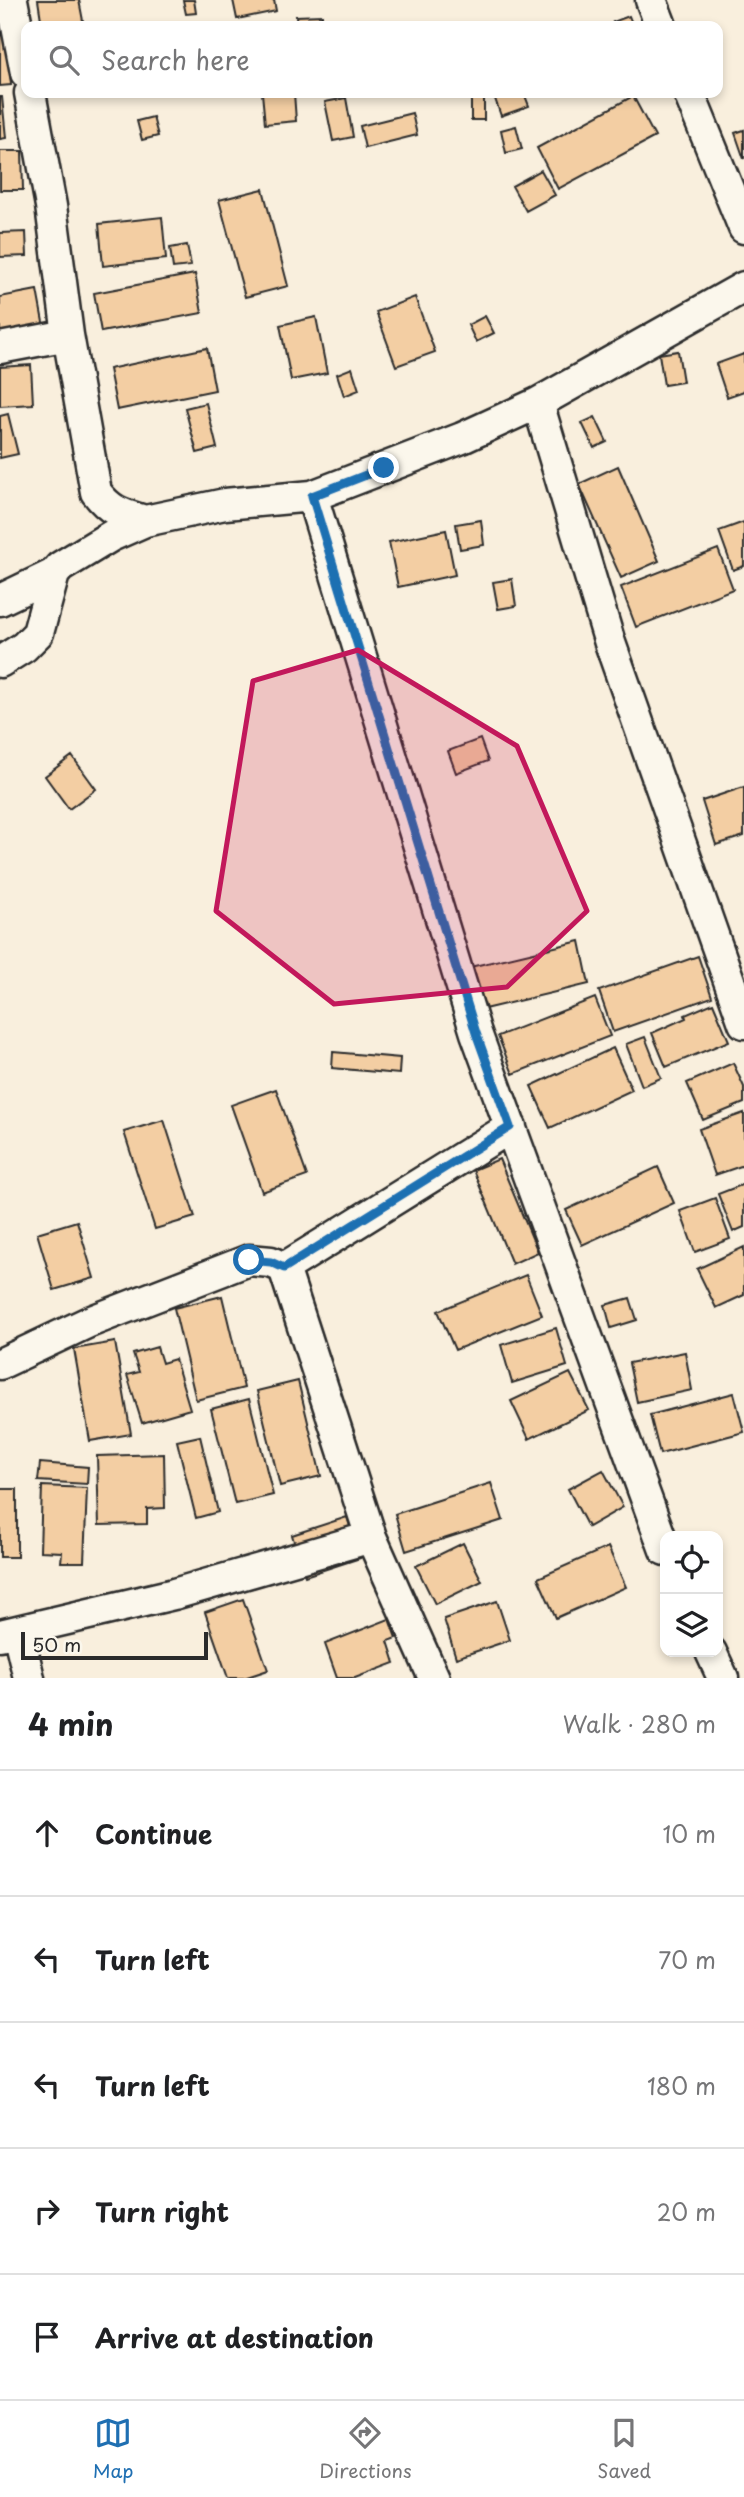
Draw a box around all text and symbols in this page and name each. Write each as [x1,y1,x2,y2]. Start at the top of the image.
search box [21,21,723,98]
text: Search here [101,40,250,79]
icon: search [45,41,83,79]
route end [368,452,399,483]
route start [233,1244,264,1275]
map controls [660,1531,723,1657]
button: locate [660,1531,723,1594]
button: layers [660,1594,723,1657]
scale bar [21,1629,208,1661]
text: 50 m [32,1630,81,1658]
text: 4 min [28,1701,114,1746]
text: Walk · 280 m [563,1706,716,1741]
icon: ahead [28,1814,66,1852]
text: Continue [95,1814,212,1853]
text: 10 m [662,1816,716,1851]
icon: left [28,1940,66,1978]
text: Turn left [95,1940,210,1979]
text: 70 m [658,1942,716,1977]
icon: left [28,2066,66,2104]
text: Turn left [95,2066,210,2105]
text: 180 m [647,2068,716,2103]
icon: right [28,2192,66,2230]
text: Turn right [95,2192,229,2231]
text: 20 m [657,2194,716,2229]
icon: arrive [28,2318,66,2356]
text: Arrive at destination [95,2318,374,2357]
tab: Map [93,2414,133,2484]
tab: Directions [319,2414,412,2484]
tab: Saved [597,2414,651,2484]

